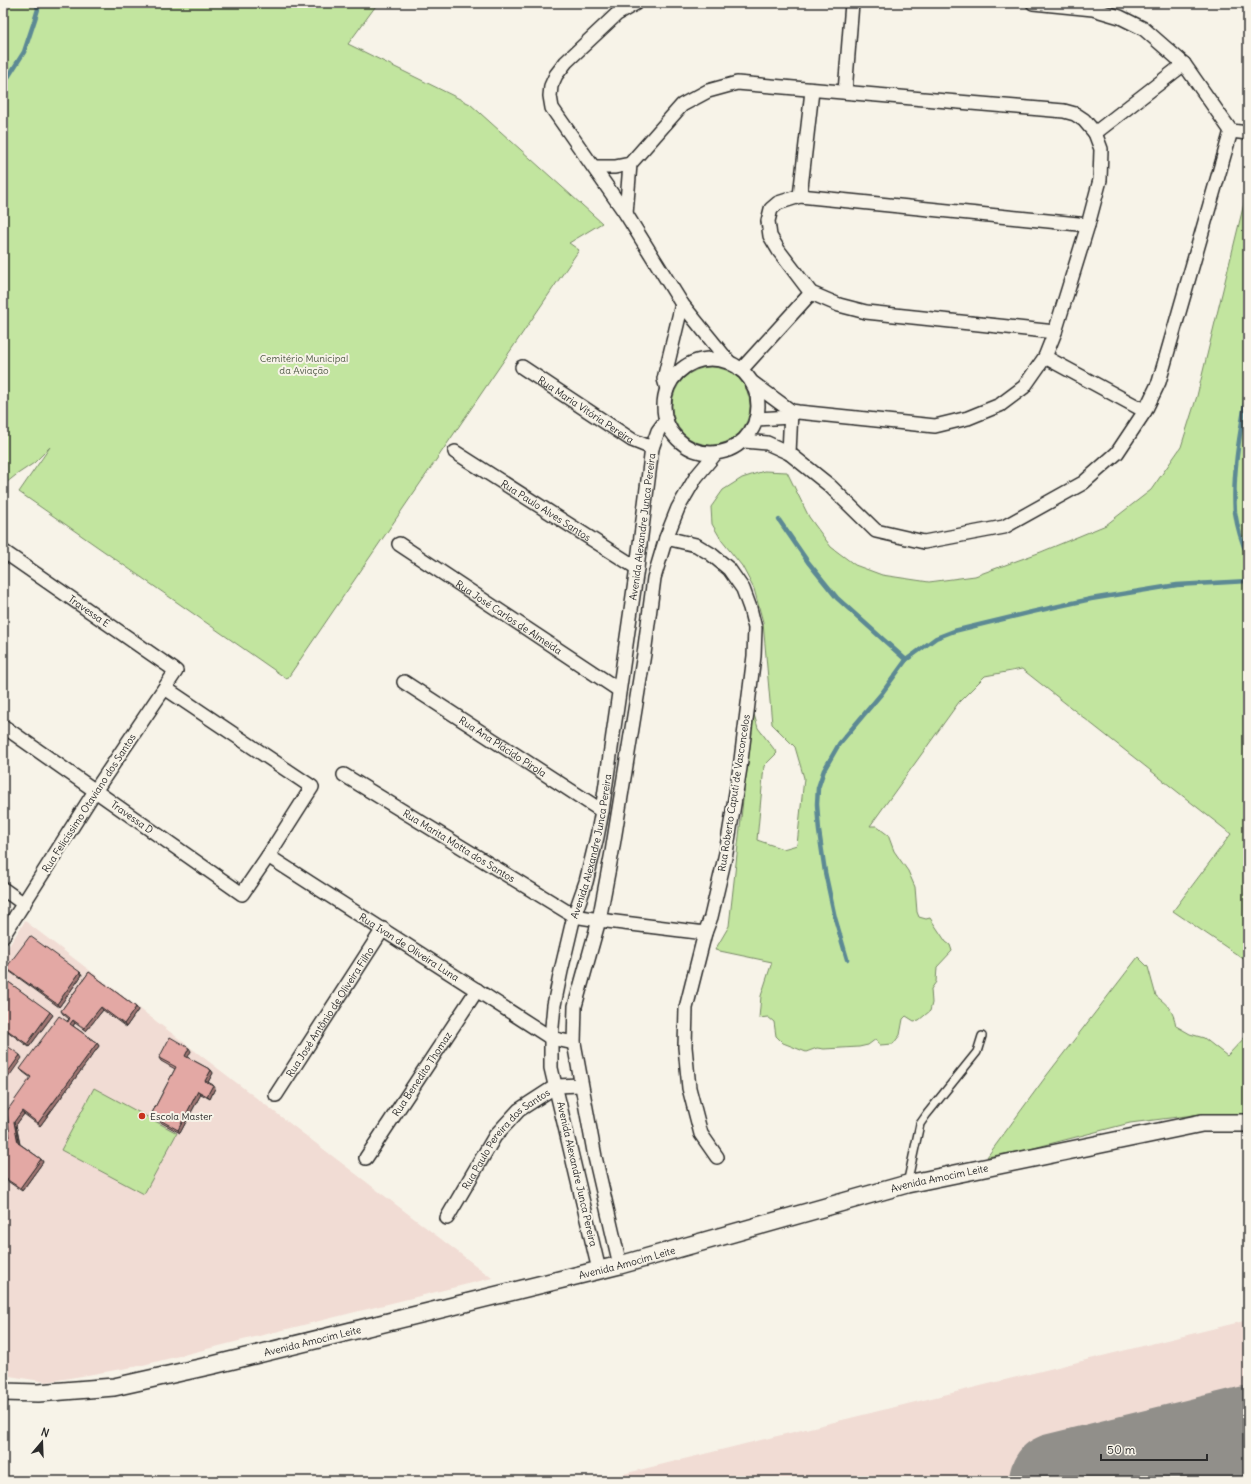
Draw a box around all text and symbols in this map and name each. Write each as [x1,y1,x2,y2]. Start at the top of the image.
park label: Cemitério Municipal da Aviação [260,352,348,377]
street label: Rua Maria Vitória Pereira [536,373,637,446]
street label: Avenida Alexandre Junca Pereira [626,452,658,601]
street label: Rua Paulo Alves Santos [499,477,594,544]
street label: Rua José Carlos de Almeida [453,577,565,657]
street label: Travessa E [66,592,113,630]
street label: Rua Ana Plácido Pirola [457,713,549,780]
street label: Rua Roberto Caputi de Vasconcelos [715,713,753,873]
street label: Rua Felicissimo Otaviano dos Santos [39,731,139,875]
street label: Avenida Alexandre Junca Pereira [567,773,614,920]
street label: Travessa D [109,797,156,836]
street label: Rua Marita Motta dos Santos [401,806,518,885]
street label: Rua Ivan de Oliveira Luna [357,910,462,984]
street label: Rua José Antônio de Oliveira Filho [283,944,377,1079]
street label: Rua Benedito Thomaz [389,1029,454,1119]
street label: Rua Paulo Pereira dos Santos [459,1085,553,1192]
street label: Avenida Alexandre Junca Pereira [554,1100,600,1248]
place label: Escola Master [150,1110,212,1123]
marker: Escola Master [137,1111,147,1121]
street label: Avenida Amocim Leite [889,1161,989,1195]
street label: Avenida Amocim Leite [577,1243,677,1281]
street label: Avenida Amocim Leite [263,1322,362,1359]
north arrow [22,1422,62,1462]
text: N [39,1425,51,1440]
scale bar [1101,1436,1207,1462]
text: 50 m [1107,1442,1136,1457]

